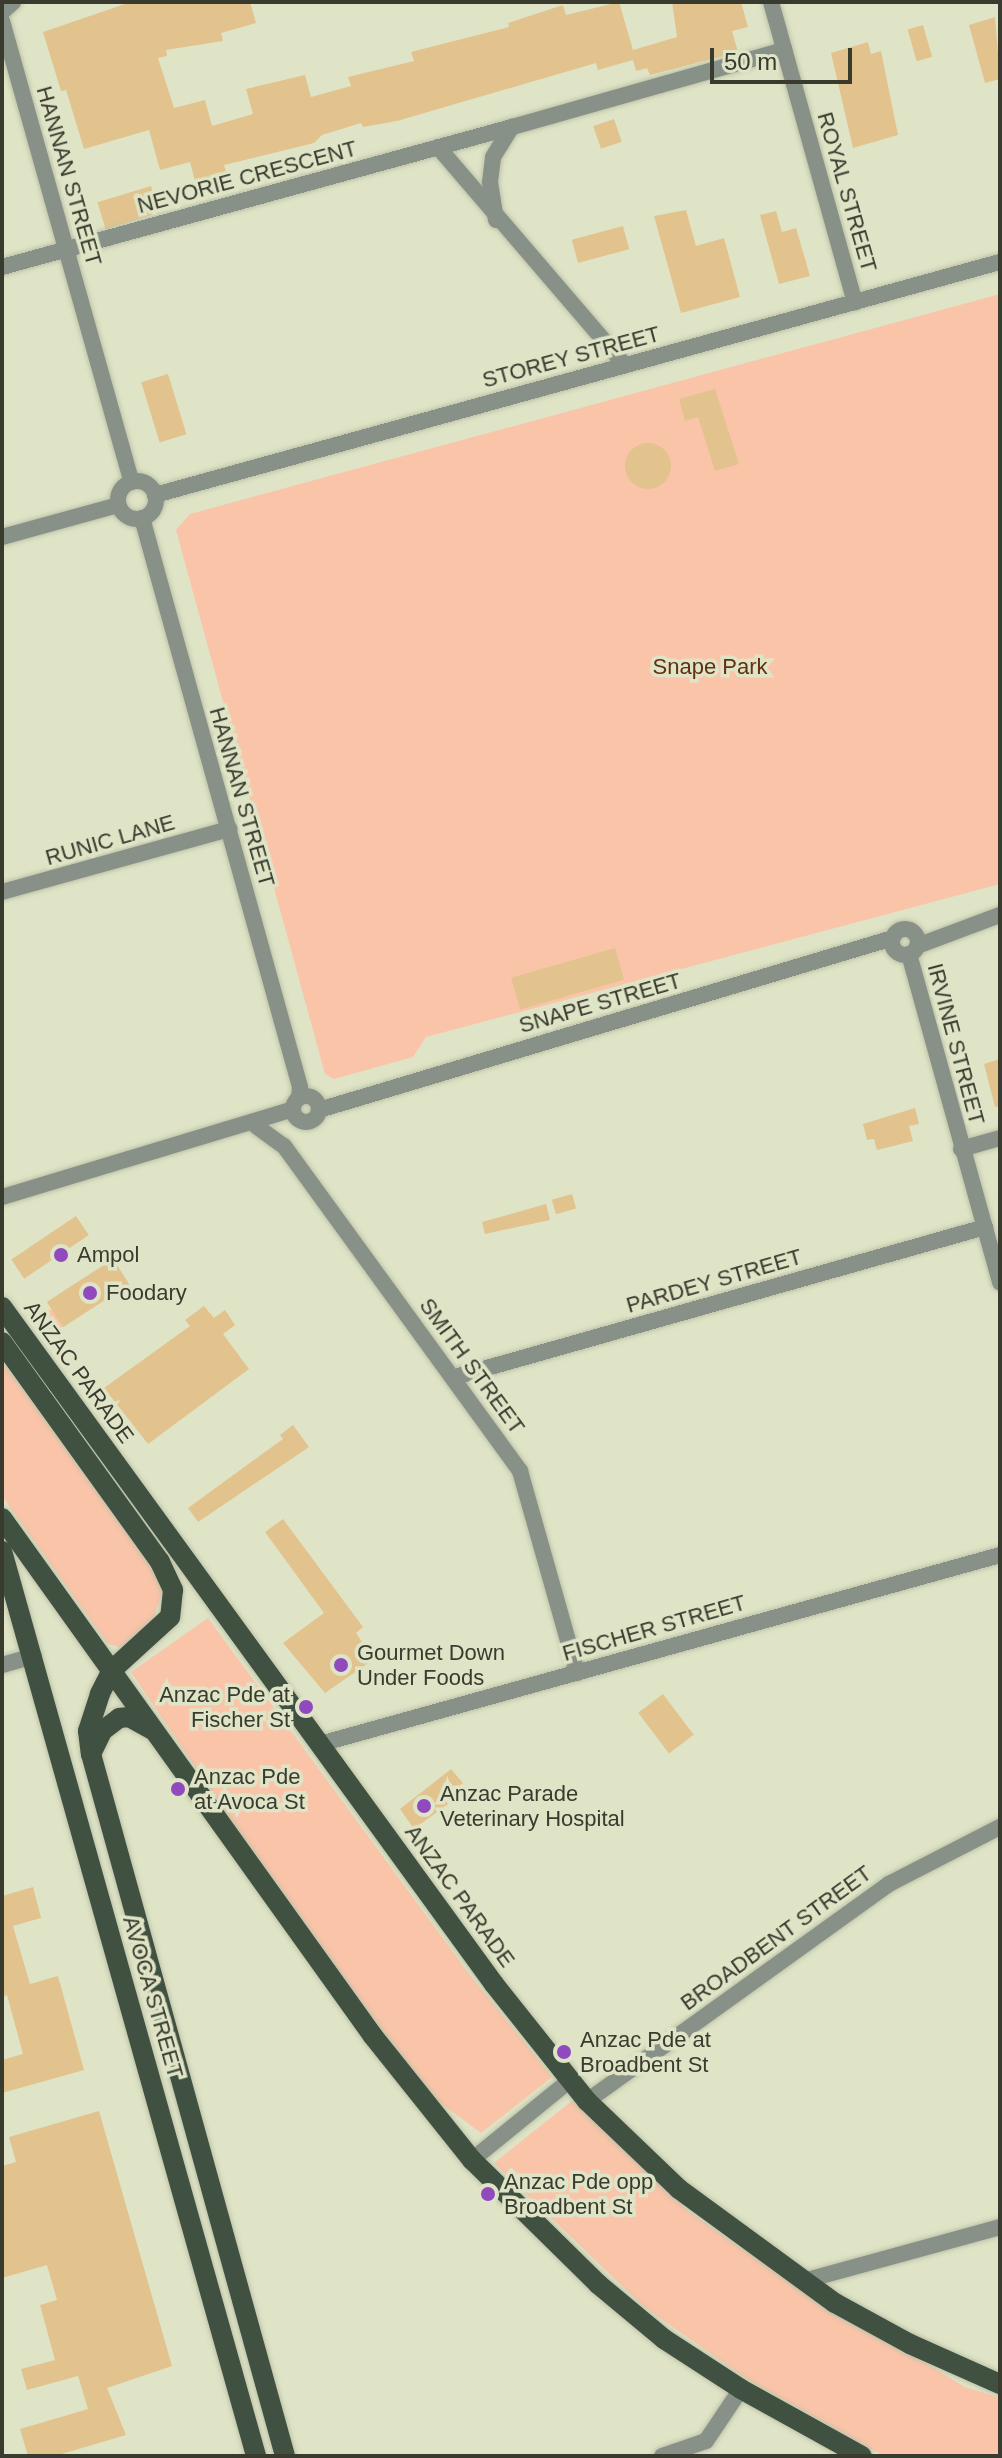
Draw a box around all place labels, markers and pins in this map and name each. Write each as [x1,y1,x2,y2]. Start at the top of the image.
place label: Ampol [77,1242,139,1268]
marker: Ampol [52,1246,70,1264]
place label: Foodary [106,1280,187,1306]
marker: Foodary [81,1284,99,1302]
place label: Gourmet Down Under Foods [357,1639,505,1690]
marker: Gourmet Down Under Foods [332,1656,350,1674]
place label: Anzac Pde at Fischer St [159,1681,290,1732]
marker: Anzac Pde at Fischer St [297,1698,315,1716]
place label: Anzac Pde at Avoca St [194,1763,306,1814]
marker: Anzac Pde at Avoca St [169,1780,187,1798]
place label: Anzac Parade Veterinary Hospital [440,1780,625,1832]
marker: Anzac Parade Veterinary Hospital [415,1797,433,1815]
place label: Anzac Pde at Broadbent St [580,2026,711,2078]
marker: Anzac Pde at Broadbent St [555,2043,573,2061]
place label: Anzac Pde opp Broadbent St [504,2168,653,2220]
marker: Anzac Pde opp Broadbent St [479,2185,497,2203]

